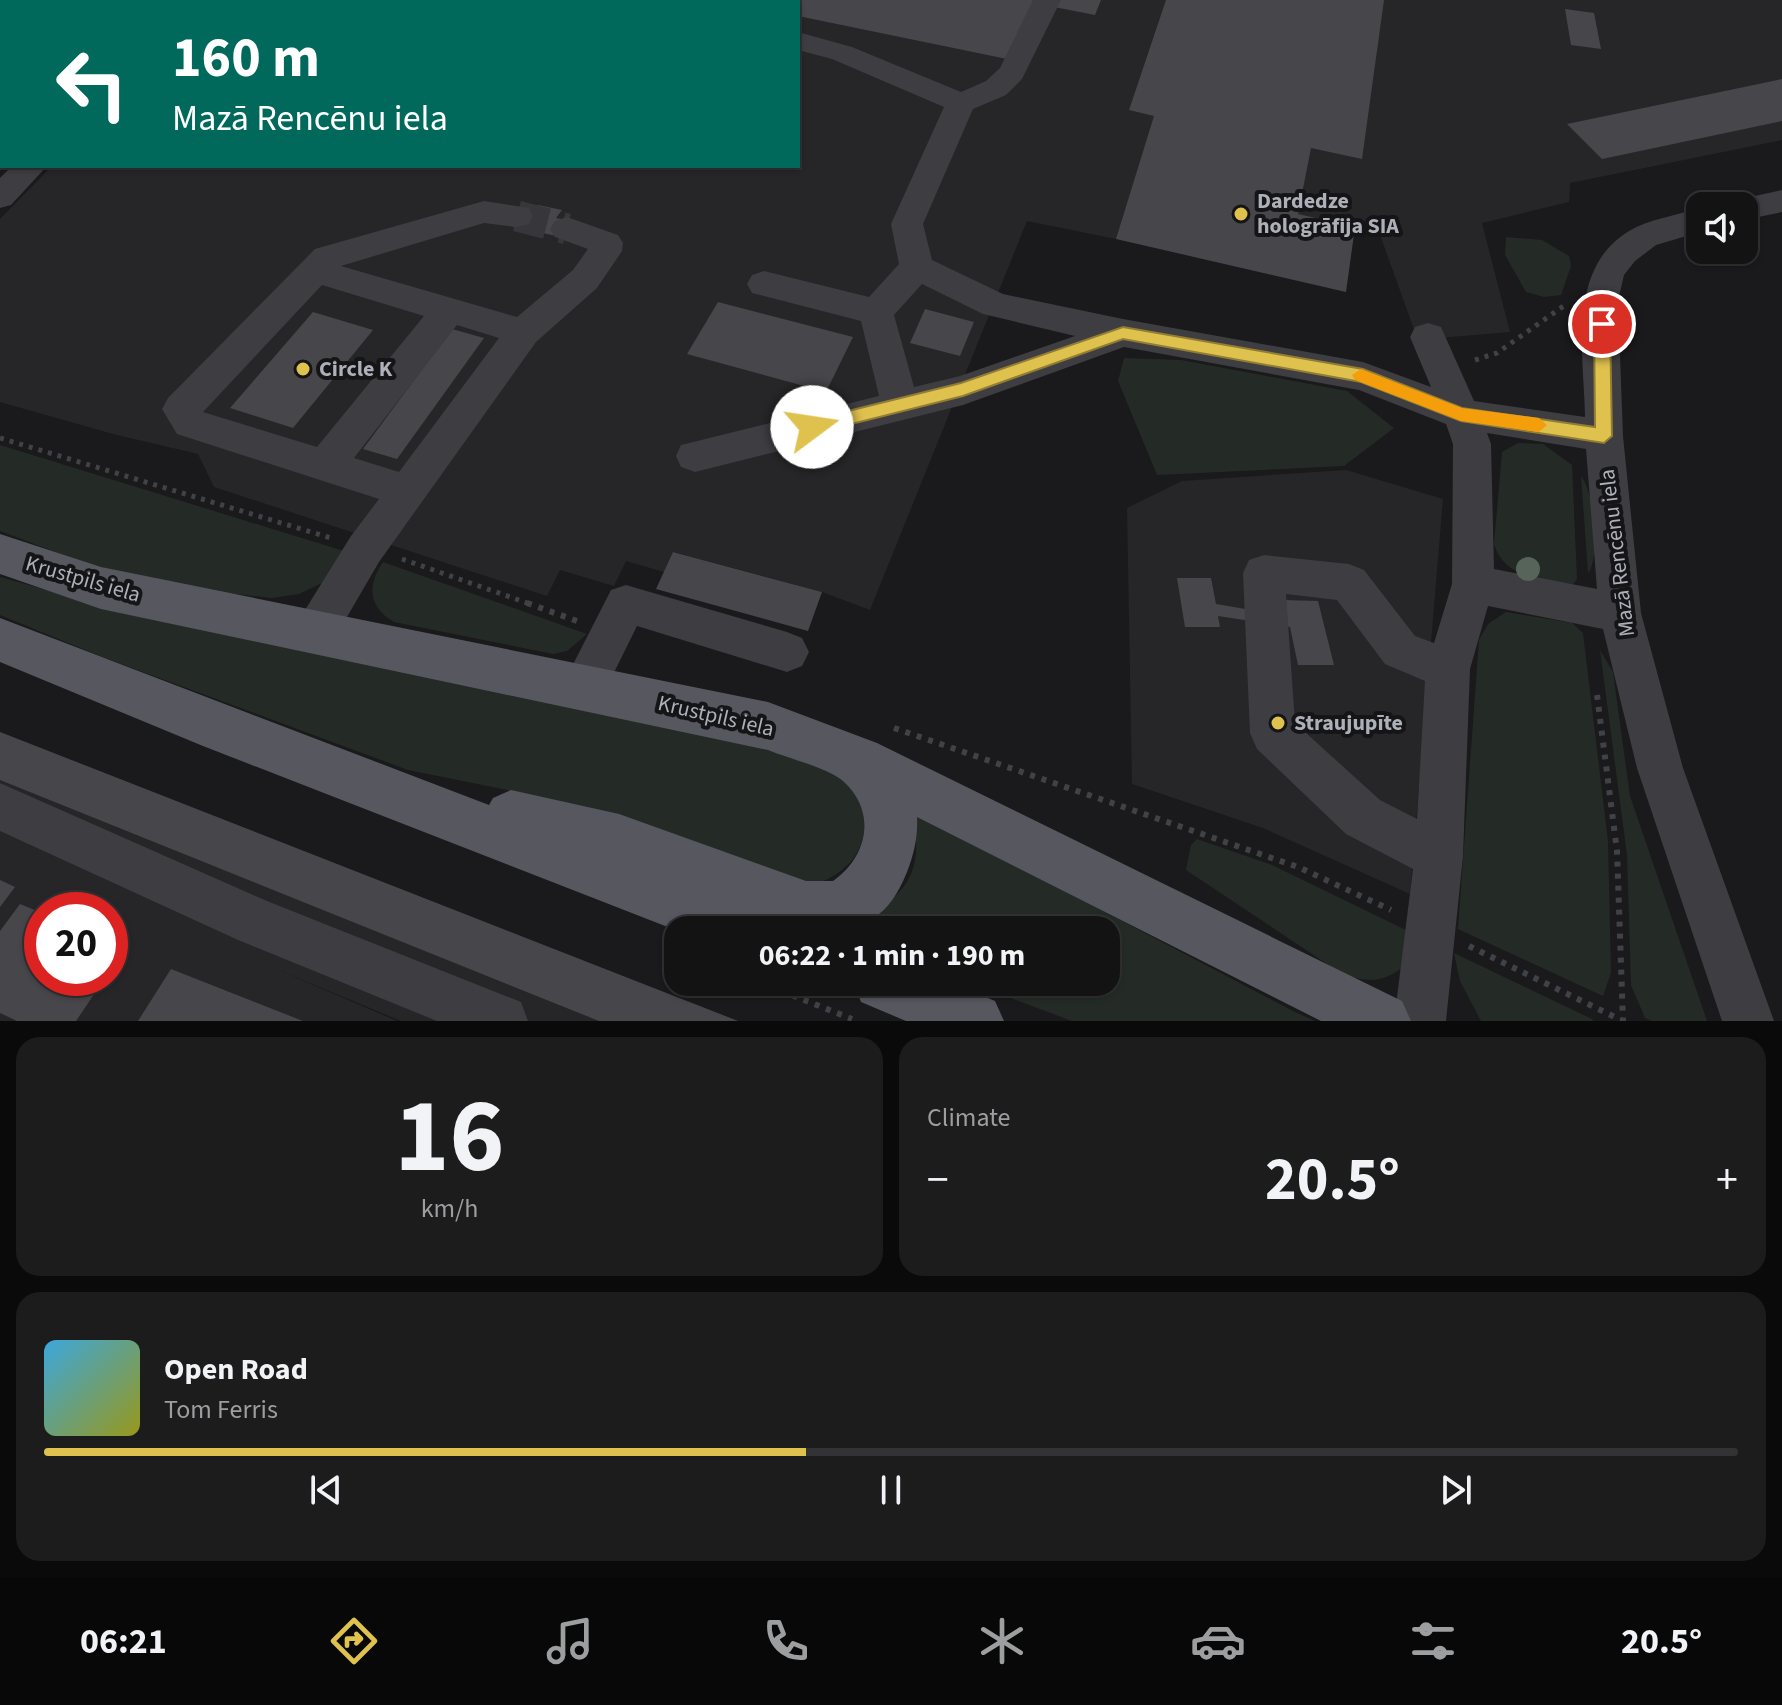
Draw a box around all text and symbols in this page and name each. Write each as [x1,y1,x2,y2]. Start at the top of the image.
text: 160 m [172,19,320,98]
icon: left [40,32,144,136]
text: Mazā Rencēnu iela [172,93,448,144]
place label: Dardedze hologrāfija SIA [1257,185,1399,242]
map controls [1686,192,1758,264]
button: sound [1686,192,1758,264]
marker: Dardedze hologrāfija SIA [1232,205,1250,223]
pin [1568,290,1636,358]
icon: arrive [1580,302,1624,346]
place label: Circle K [319,353,393,385]
marker: Circle K [294,360,312,378]
position arrow [770,385,854,469]
street label: Mazā Rencēnu iela [1591,467,1643,639]
street label: Krustpils iela [22,547,144,611]
street label: Krustpils iela [655,687,777,745]
place label: Straujupīte [1294,707,1403,739]
marker: Straujupīte [1269,714,1287,732]
speed limit sign: 20 [24,892,128,996]
text: 06:22 · 1 min · 190 m [759,934,1025,977]
text: 16 [395,1064,504,1212]
text: Climate [927,1099,1011,1136]
text: 20.5° [1265,1138,1400,1223]
text: − [927,1149,949,1212]
text: + [1716,1149,1738,1212]
text: km/h [421,1190,478,1227]
text: Open Road [164,1348,308,1391]
text: Tom Ferris [164,1391,278,1428]
icon: previous [304,1468,348,1512]
icon: pause [869,1468,913,1512]
icon: next [1434,1468,1478,1512]
icon: directions [326,1613,382,1669]
icon: music [542,1613,598,1669]
icon: phone [758,1613,814,1669]
icon: climate [974,1613,1030,1669]
icon: car [1190,1613,1246,1669]
icon: filters [1405,1613,1461,1669]
text: 06:21 [80,1616,167,1667]
text: 20.5° [1621,1616,1702,1667]

